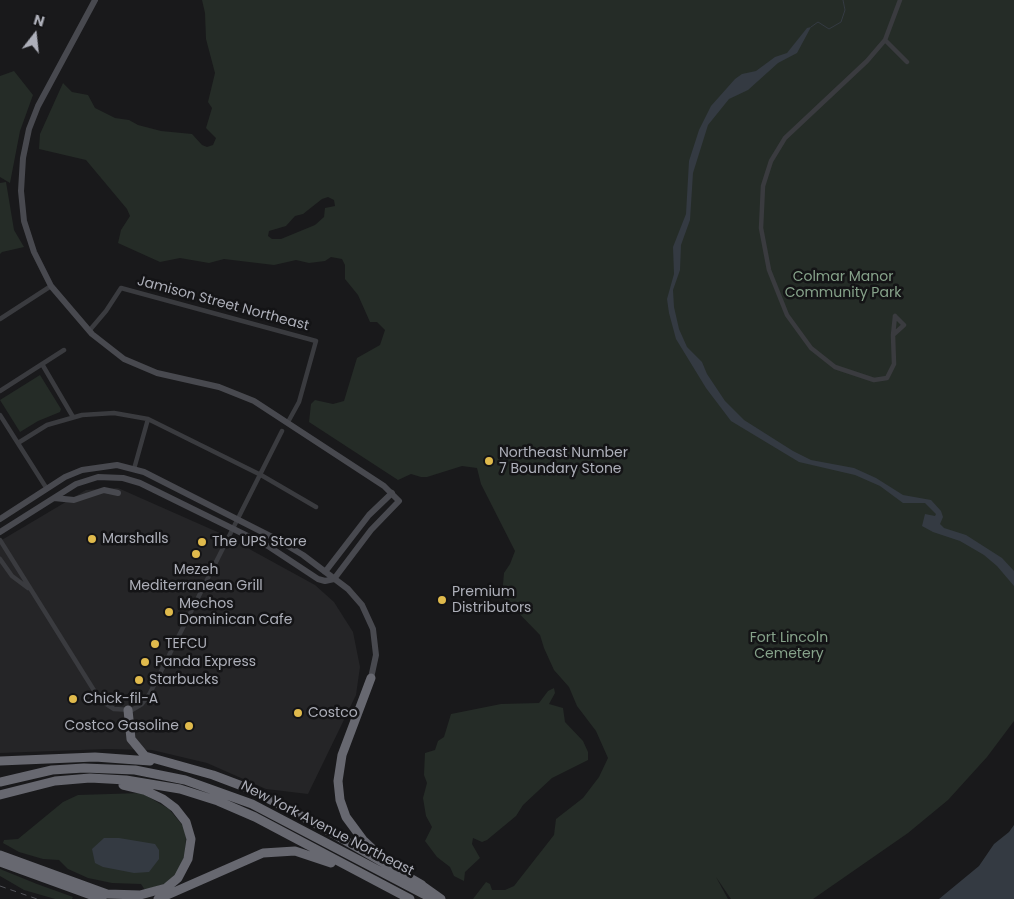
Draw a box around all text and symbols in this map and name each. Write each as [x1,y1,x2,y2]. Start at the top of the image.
north arrow [10,10,60,60]
text: N [31,10,47,32]
park label: Colmar Manor Community Park [785,269,901,302]
street label: Jamison Street Northeast [135,273,311,335]
place label: Northeast Number 7 Boundary Stone [499,445,628,478]
marker: Northeast Number 7 Boundary Stone [483,455,495,467]
place label: Marshalls [102,531,169,547]
marker: Marshalls [86,533,98,545]
place label: The UPS Store [212,534,307,550]
marker: The UPS Store [196,536,208,548]
marker: Mezeh Mediterranean Grill [190,548,202,560]
place label: Mezeh Mediterranean Grill [129,562,263,594]
place label: Premium Distributors [452,584,531,616]
marker: Premium Distributors [436,594,448,606]
place label: Mechos Dominican Cafe [179,596,292,628]
marker: Mechos Dominican Cafe [163,606,175,618]
park label: Fort Lincoln Cemetery [750,630,828,662]
place label: TEFCU [165,636,207,652]
marker: TEFCU [149,638,161,650]
place label: Panda Express [155,654,256,670]
marker: Panda Express [139,656,151,668]
place label: Starbucks [149,672,218,688]
marker: Starbucks [133,674,145,686]
place label: Chick-fil-A [83,691,158,707]
marker: Chick-fil-A [67,693,79,705]
place label: Costco [308,705,358,721]
marker: Costco [292,707,304,719]
place label: Costco Gasoline [64,718,179,734]
marker: Costco Gasoline [183,720,195,732]
street label: New York Avenue Northeast [238,778,416,880]

